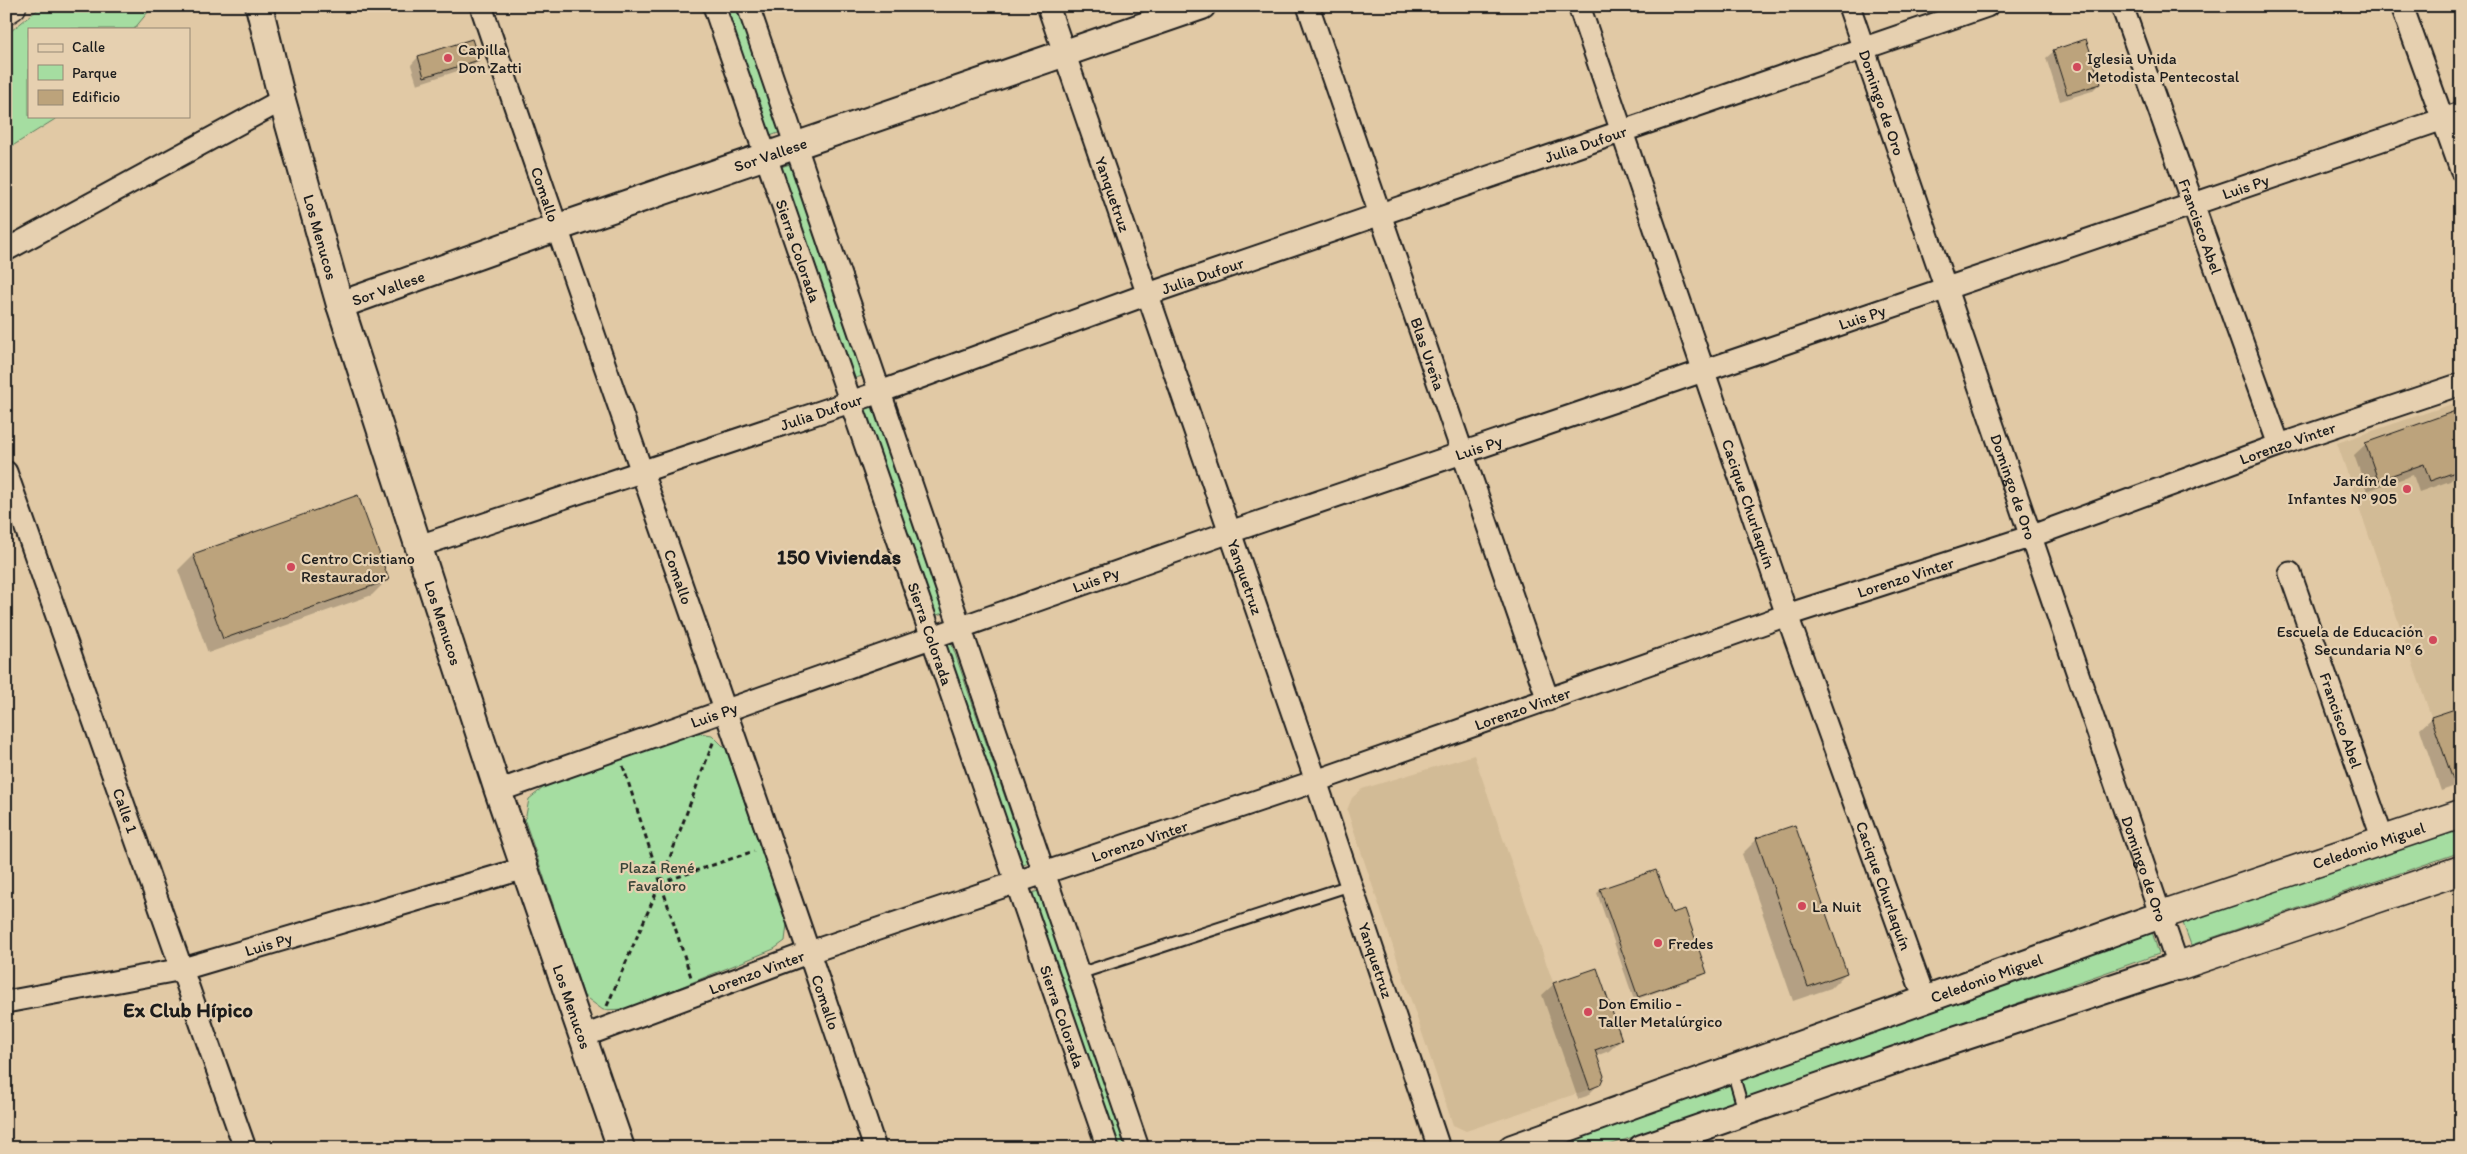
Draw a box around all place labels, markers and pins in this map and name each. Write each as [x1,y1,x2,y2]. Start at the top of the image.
place label: Capilla Don Zatti [458,40,522,77]
place label: Iglesia Unida Metodista Pentecostal [2087,49,2240,86]
marker: Capilla Don Zatti [442,52,454,64]
marker: Iglesia Unida Metodista Pentecostal [2071,61,2083,73]
place label: Jardín de Infantes Nº 905 [2288,471,2397,508]
marker: Jardín de Infantes Nº 905 [2401,483,2413,495]
place label: Centro Cristiano Restaurador [301,549,415,586]
marker: Centro Cristiano Restaurador [285,561,297,573]
place label: Escuela de Educación Secundaria Nº 6 [2277,622,2423,659]
marker: Escuela de Educación Secundaria Nº 6 [2427,634,2439,646]
place label: La Nuit [1812,897,1862,916]
marker: La Nuit [1796,900,1808,912]
place label: Fredes [1668,934,1713,953]
marker: Fredes [1652,937,1664,949]
place label: Don Emilio - Taller Metalúrgico [1598,994,1722,1031]
marker: Don Emilio - Taller Metalúrgico [1582,1006,1594,1018]

